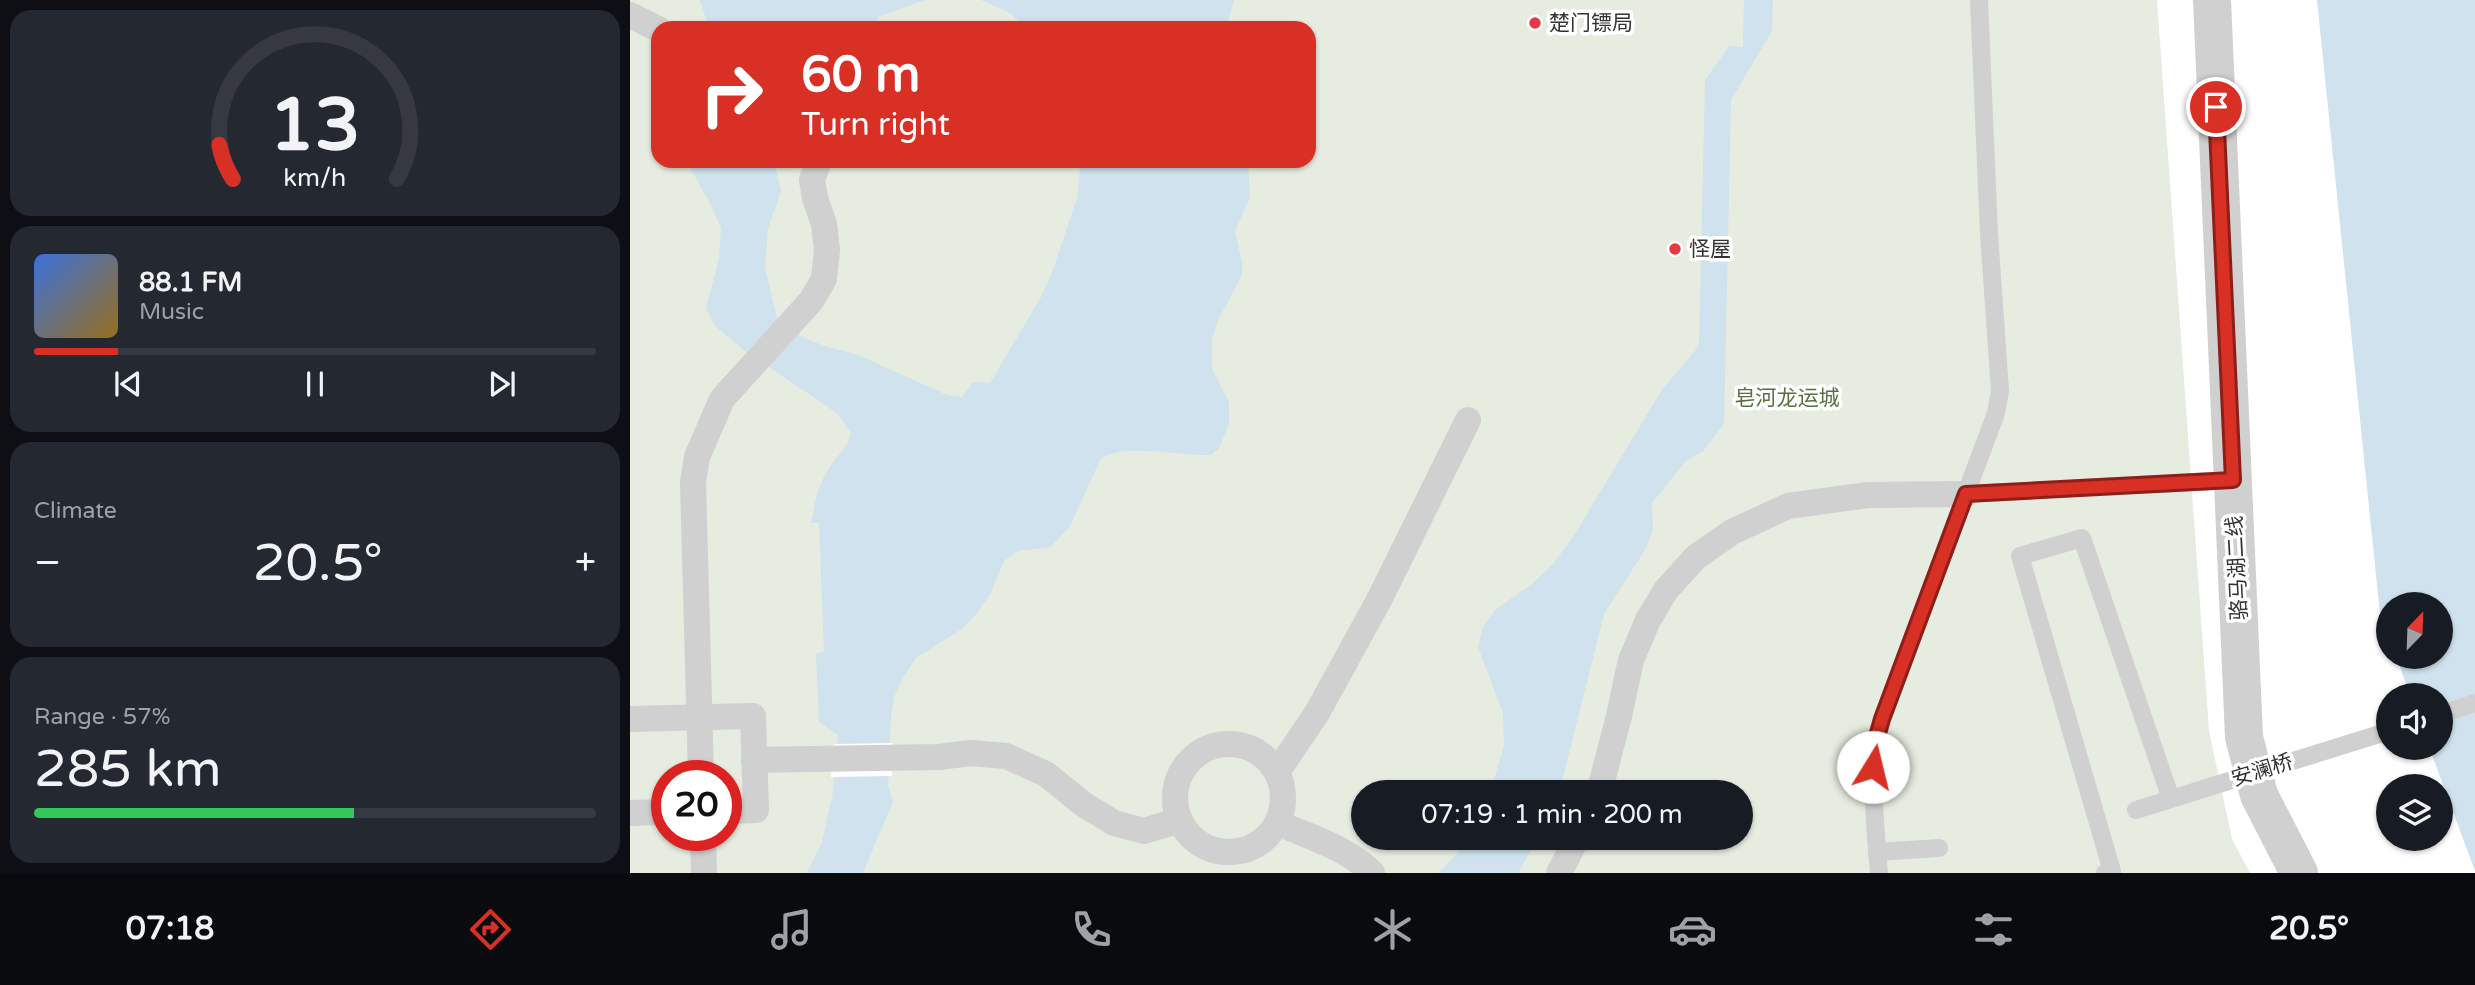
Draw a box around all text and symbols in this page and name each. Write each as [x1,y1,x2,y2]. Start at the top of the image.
place label: 楚门镖局 [1549,11,1633,36]
marker: 楚门镖局 [1527,15,1543,31]
text: 60 m [801,46,920,105]
icon: right [686,49,777,140]
pin [2186,77,2246,137]
text: 13 [269,82,361,170]
icon: arrive [2197,88,2235,126]
text: Turn right [801,106,950,144]
text: km/h [284,163,346,193]
place label: 怪屋 [1689,237,1731,262]
marker: 怪屋 [1667,241,1683,257]
text: 88.1 FM [139,267,242,298]
text: Music [139,298,204,326]
icon: previous [109,365,147,403]
icon: pause [296,365,334,403]
icon: next [483,365,521,403]
park label: 皂河龙运城 [1735,386,1840,411]
text: Climate [34,497,117,525]
street label: 骆马湖二线 [2222,515,2253,621]
text: 20.5° [253,532,383,595]
text: − [34,540,61,586]
text: + [575,540,596,586]
north arrow [2376,592,2454,668]
map controls [2376,592,2453,851]
button: sound [2376,683,2453,760]
text: Range · 57% [34,703,170,731]
position arrow [1836,730,1910,804]
text: 285 km [34,738,222,801]
street label: 安澜桥 [2228,749,2296,792]
speed limit sign: 20 [651,760,742,851]
button: layers [2376,774,2453,851]
text: 07:19 · 1 min · 200 m [1421,799,1683,830]
icon: directions [466,905,515,954]
icon: music [767,905,816,954]
icon: phone [1067,905,1116,954]
icon: climate [1368,905,1417,954]
icon: car [1668,905,1717,954]
icon: filters [1969,905,2018,954]
text: 07:18 [126,910,214,948]
text: 20.5° [2269,910,2349,948]

